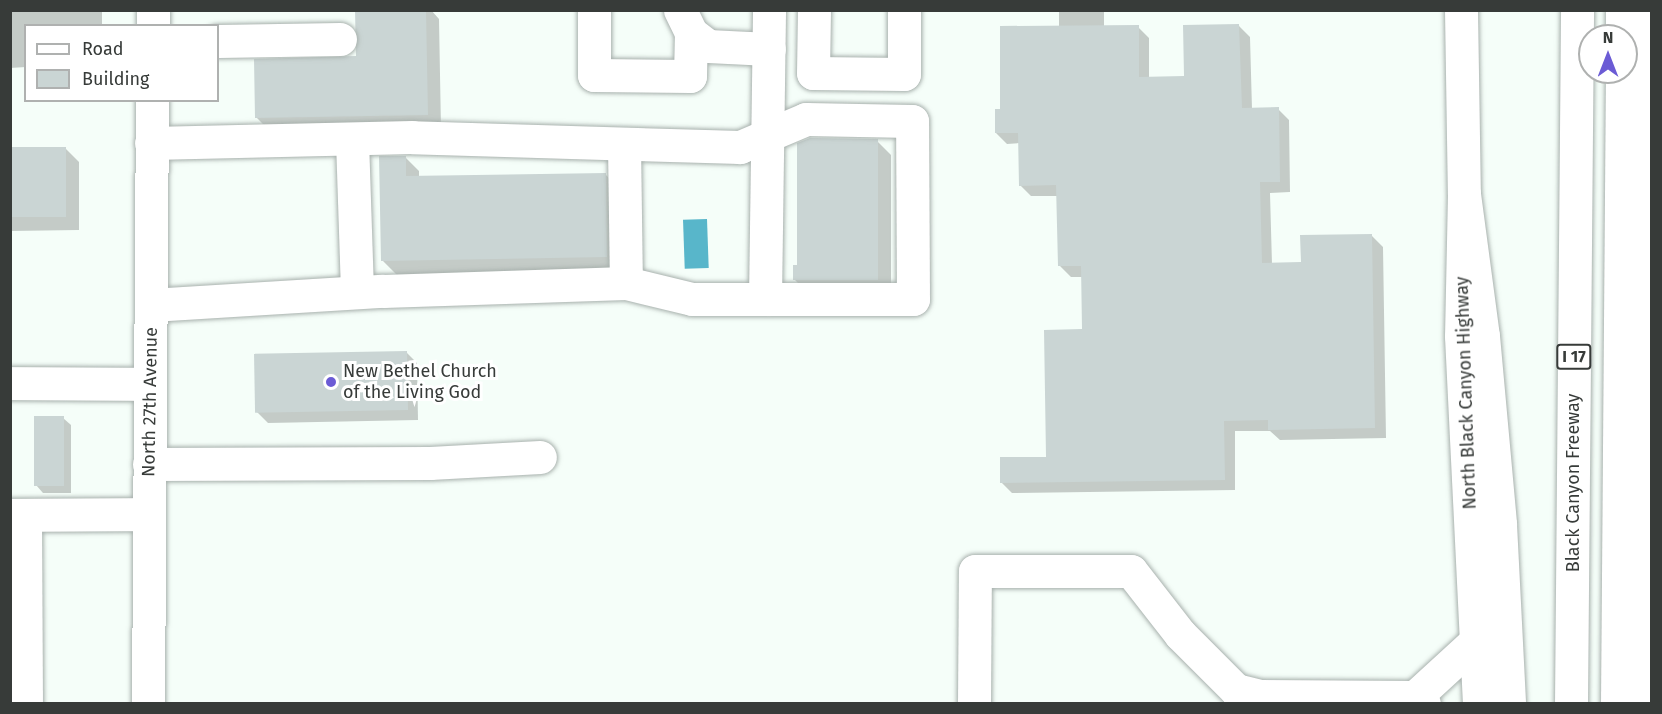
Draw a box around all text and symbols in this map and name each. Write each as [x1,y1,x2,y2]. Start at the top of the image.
legend [24,24,219,102]
north arrow [1578,24,1638,84]
text: N [1603,28,1613,47]
text: Road [82,38,124,60]
text: Building [82,68,149,90]
street label: North Black Canyon Highway [1451,276,1481,510]
street label: North 27th Avenue [138,327,162,477]
road number: I 17 [1556,344,1592,370]
place label: New Bethel Church of the Living God [343,361,497,404]
marker: New Bethel Church of the Living God [324,375,338,389]
street label: Black Canyon Freeway [1562,394,1584,572]

